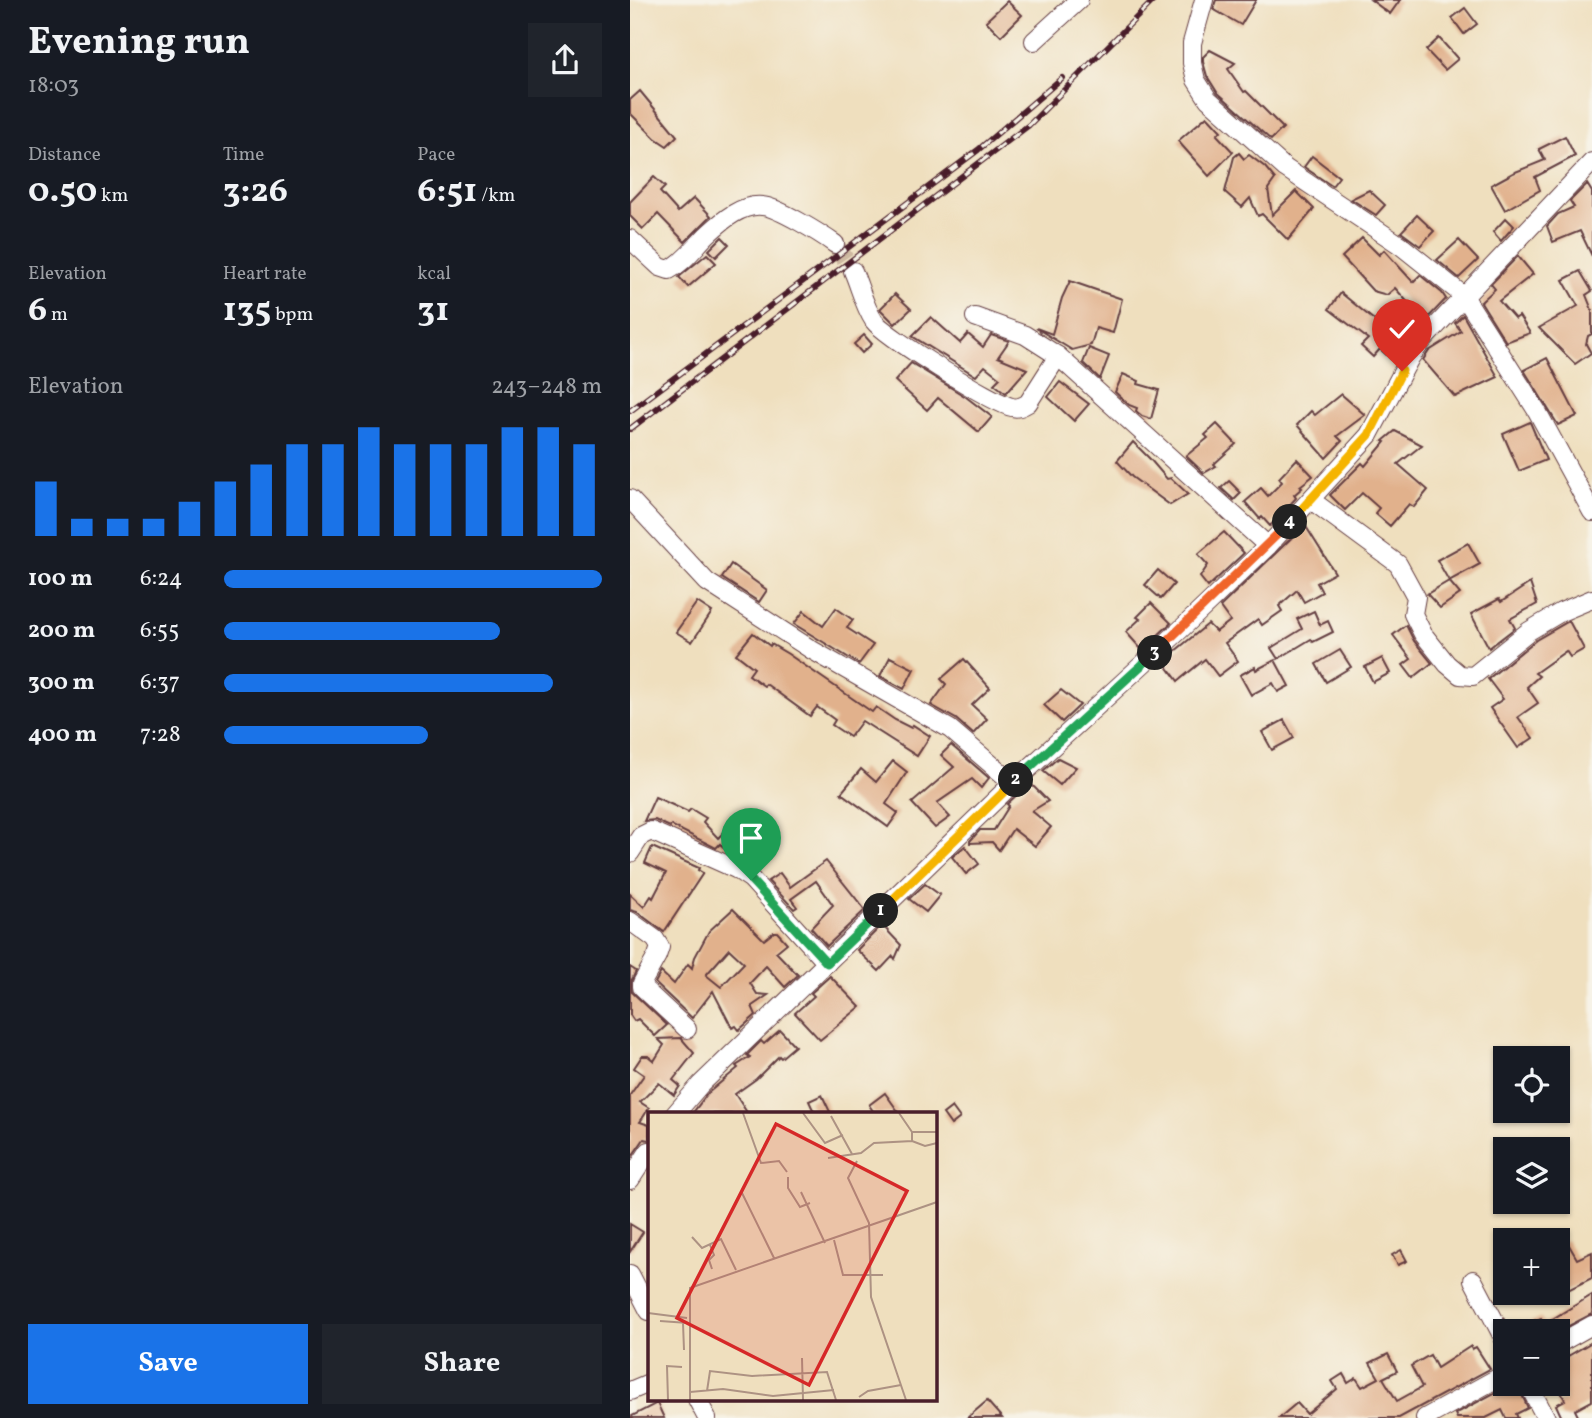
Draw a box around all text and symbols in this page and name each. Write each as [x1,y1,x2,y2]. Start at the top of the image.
text: Evening run [28,17,250,70]
button: share [528,23,602,97]
text: 18:03 [28,70,79,102]
text: Distance [28,142,101,168]
text: Time [223,142,264,168]
text: Pace [417,142,455,168]
text: 0.50 [28,168,97,216]
text: 3:26 [223,168,288,216]
text: 6:51 [417,168,477,216]
text: km [97,183,128,209]
text: /km [477,183,515,209]
text: Elevation [28,261,107,287]
text: Heart rate [223,261,307,287]
text: kcal [417,261,451,287]
text: 6 [28,287,47,335]
text: 135 [223,287,271,335]
text: 31 [417,287,449,335]
pin [1372,299,1432,371]
text: m [47,302,68,328]
text: bpm [271,302,313,328]
icon: check [1383,310,1421,348]
text: Elevation [28,371,124,403]
text: 243–248 m [491,371,602,403]
pin: 4 [1272,504,1308,540]
text: 4 [1284,508,1295,534]
text: 100 m [28,563,93,595]
text: 6:24 [140,563,182,595]
text: 200 m [28,615,95,647]
text: 6:55 [140,615,179,647]
pin: 3 [1138,636,1172,670]
text: 3 [1150,639,1159,665]
text: 300 m [28,667,95,699]
text: 6:37 [140,667,180,699]
text: 400 m [28,719,97,751]
text: 7:28 [140,719,181,751]
pin: 2 [998,762,1034,798]
text: 2 [1011,766,1020,792]
pin [721,808,781,880]
icon: arrive [732,819,770,857]
pin: 1 [863,894,898,928]
text: 1 [877,897,884,923]
map controls [1493,1046,1570,1396]
button: locate [1493,1046,1570,1123]
inset map [648,1112,936,1400]
button: layers [1493,1137,1570,1214]
button: + [1493,1228,1570,1305]
button: − [1493,1319,1570,1396]
button: Save [28,1324,308,1404]
button: Share [322,1324,602,1404]

